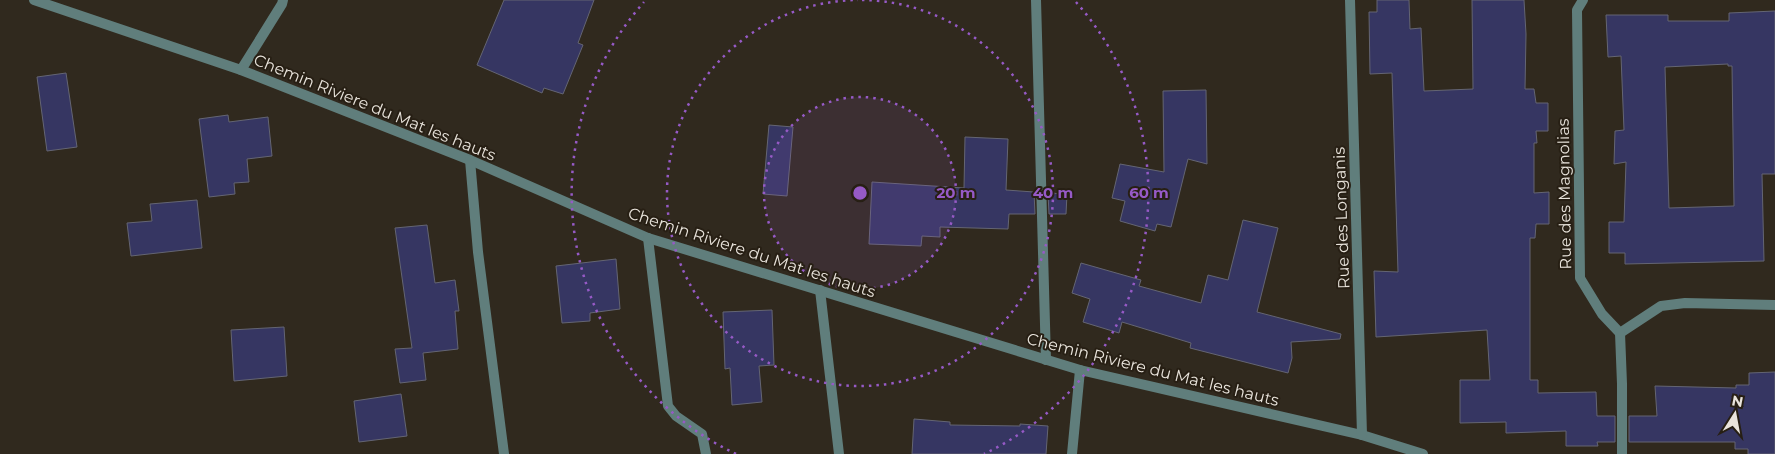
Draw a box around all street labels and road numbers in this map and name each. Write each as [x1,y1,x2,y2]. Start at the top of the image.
street label: Chemin Riviere du Mat les hauts [251,50,499,165]
street label: Rue des Magnolias [1554,118,1575,270]
street label: Rue des Longanis [1330,146,1353,289]
street label: Chemin Riviere du Mat les hauts [626,203,878,302]
street label: Chemin Riviere du Mat les hauts [1025,329,1281,410]

